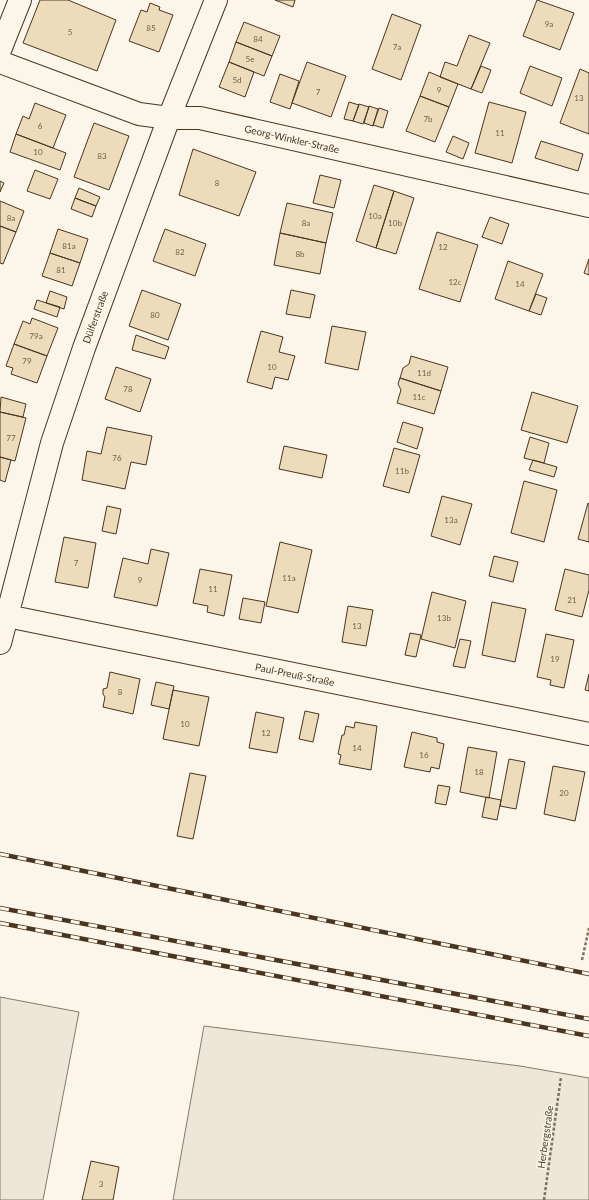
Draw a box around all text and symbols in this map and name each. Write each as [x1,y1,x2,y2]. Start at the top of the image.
house number: 9a [545,19,553,29]
house number: 85 [146,23,156,33]
house number: 5 [68,27,73,37]
house number: 84 [253,34,263,44]
house number: 7a [393,42,401,52]
house number: 5e [246,54,254,64]
house number: 5d [232,75,242,85]
house number: 9 [437,85,442,95]
house number: 7 [316,87,321,97]
house number: 13 [574,93,584,103]
house number: 7b [423,114,433,124]
house number: 6 [38,121,43,131]
street label: Georg-Winkler-Straße [243,122,341,155]
house number: 11 [495,128,505,138]
house number: 10 [33,147,43,157]
house number: 83 [97,151,107,161]
house number: 8 [215,178,220,188]
house number: 10a [368,211,382,221]
house number: 8a [7,213,15,223]
house number: 8a [302,218,310,228]
house number: 10b [388,218,402,228]
house number: 81a [62,241,76,251]
house number: 12 [438,242,448,252]
house number: 82 [175,247,185,257]
house number: 8b [295,249,305,259]
house number: 81 [56,265,66,275]
house number: 12c [448,277,462,287]
house number: 14 [515,279,525,289]
street label: Dülferstraße [80,289,110,345]
house number: 80 [150,310,160,320]
house number: 79a [29,331,43,341]
house number: 79 [22,356,32,366]
house number: 10 [267,362,277,372]
house number: 11d [417,368,431,378]
house number: 78 [123,384,133,394]
house number: 11c [412,392,426,402]
house number: 77 [6,433,16,443]
house number: 76 [112,453,122,463]
house number: 11b [395,466,409,476]
house number: 13a [444,515,458,525]
house number: 7 [74,558,79,568]
house number: 11a [282,573,296,583]
house number: 9 [138,575,143,585]
house number: 11 [208,584,218,594]
house number: 21 [567,595,577,605]
house number: 13b [437,613,451,623]
house number: 13 [352,621,362,631]
house number: 19 [550,654,560,664]
street label: Paul-Preuß-Straße [254,660,336,688]
house number: 8 [118,687,123,697]
house number: 10 [180,719,190,729]
house number: 12 [261,728,271,738]
house number: 14 [352,743,362,753]
house number: 16 [419,750,429,760]
house number: 18 [474,767,484,777]
house number: 20 [559,788,569,798]
street label: Herbergstraße [535,1105,555,1169]
house number: 3 [99,1179,104,1189]

